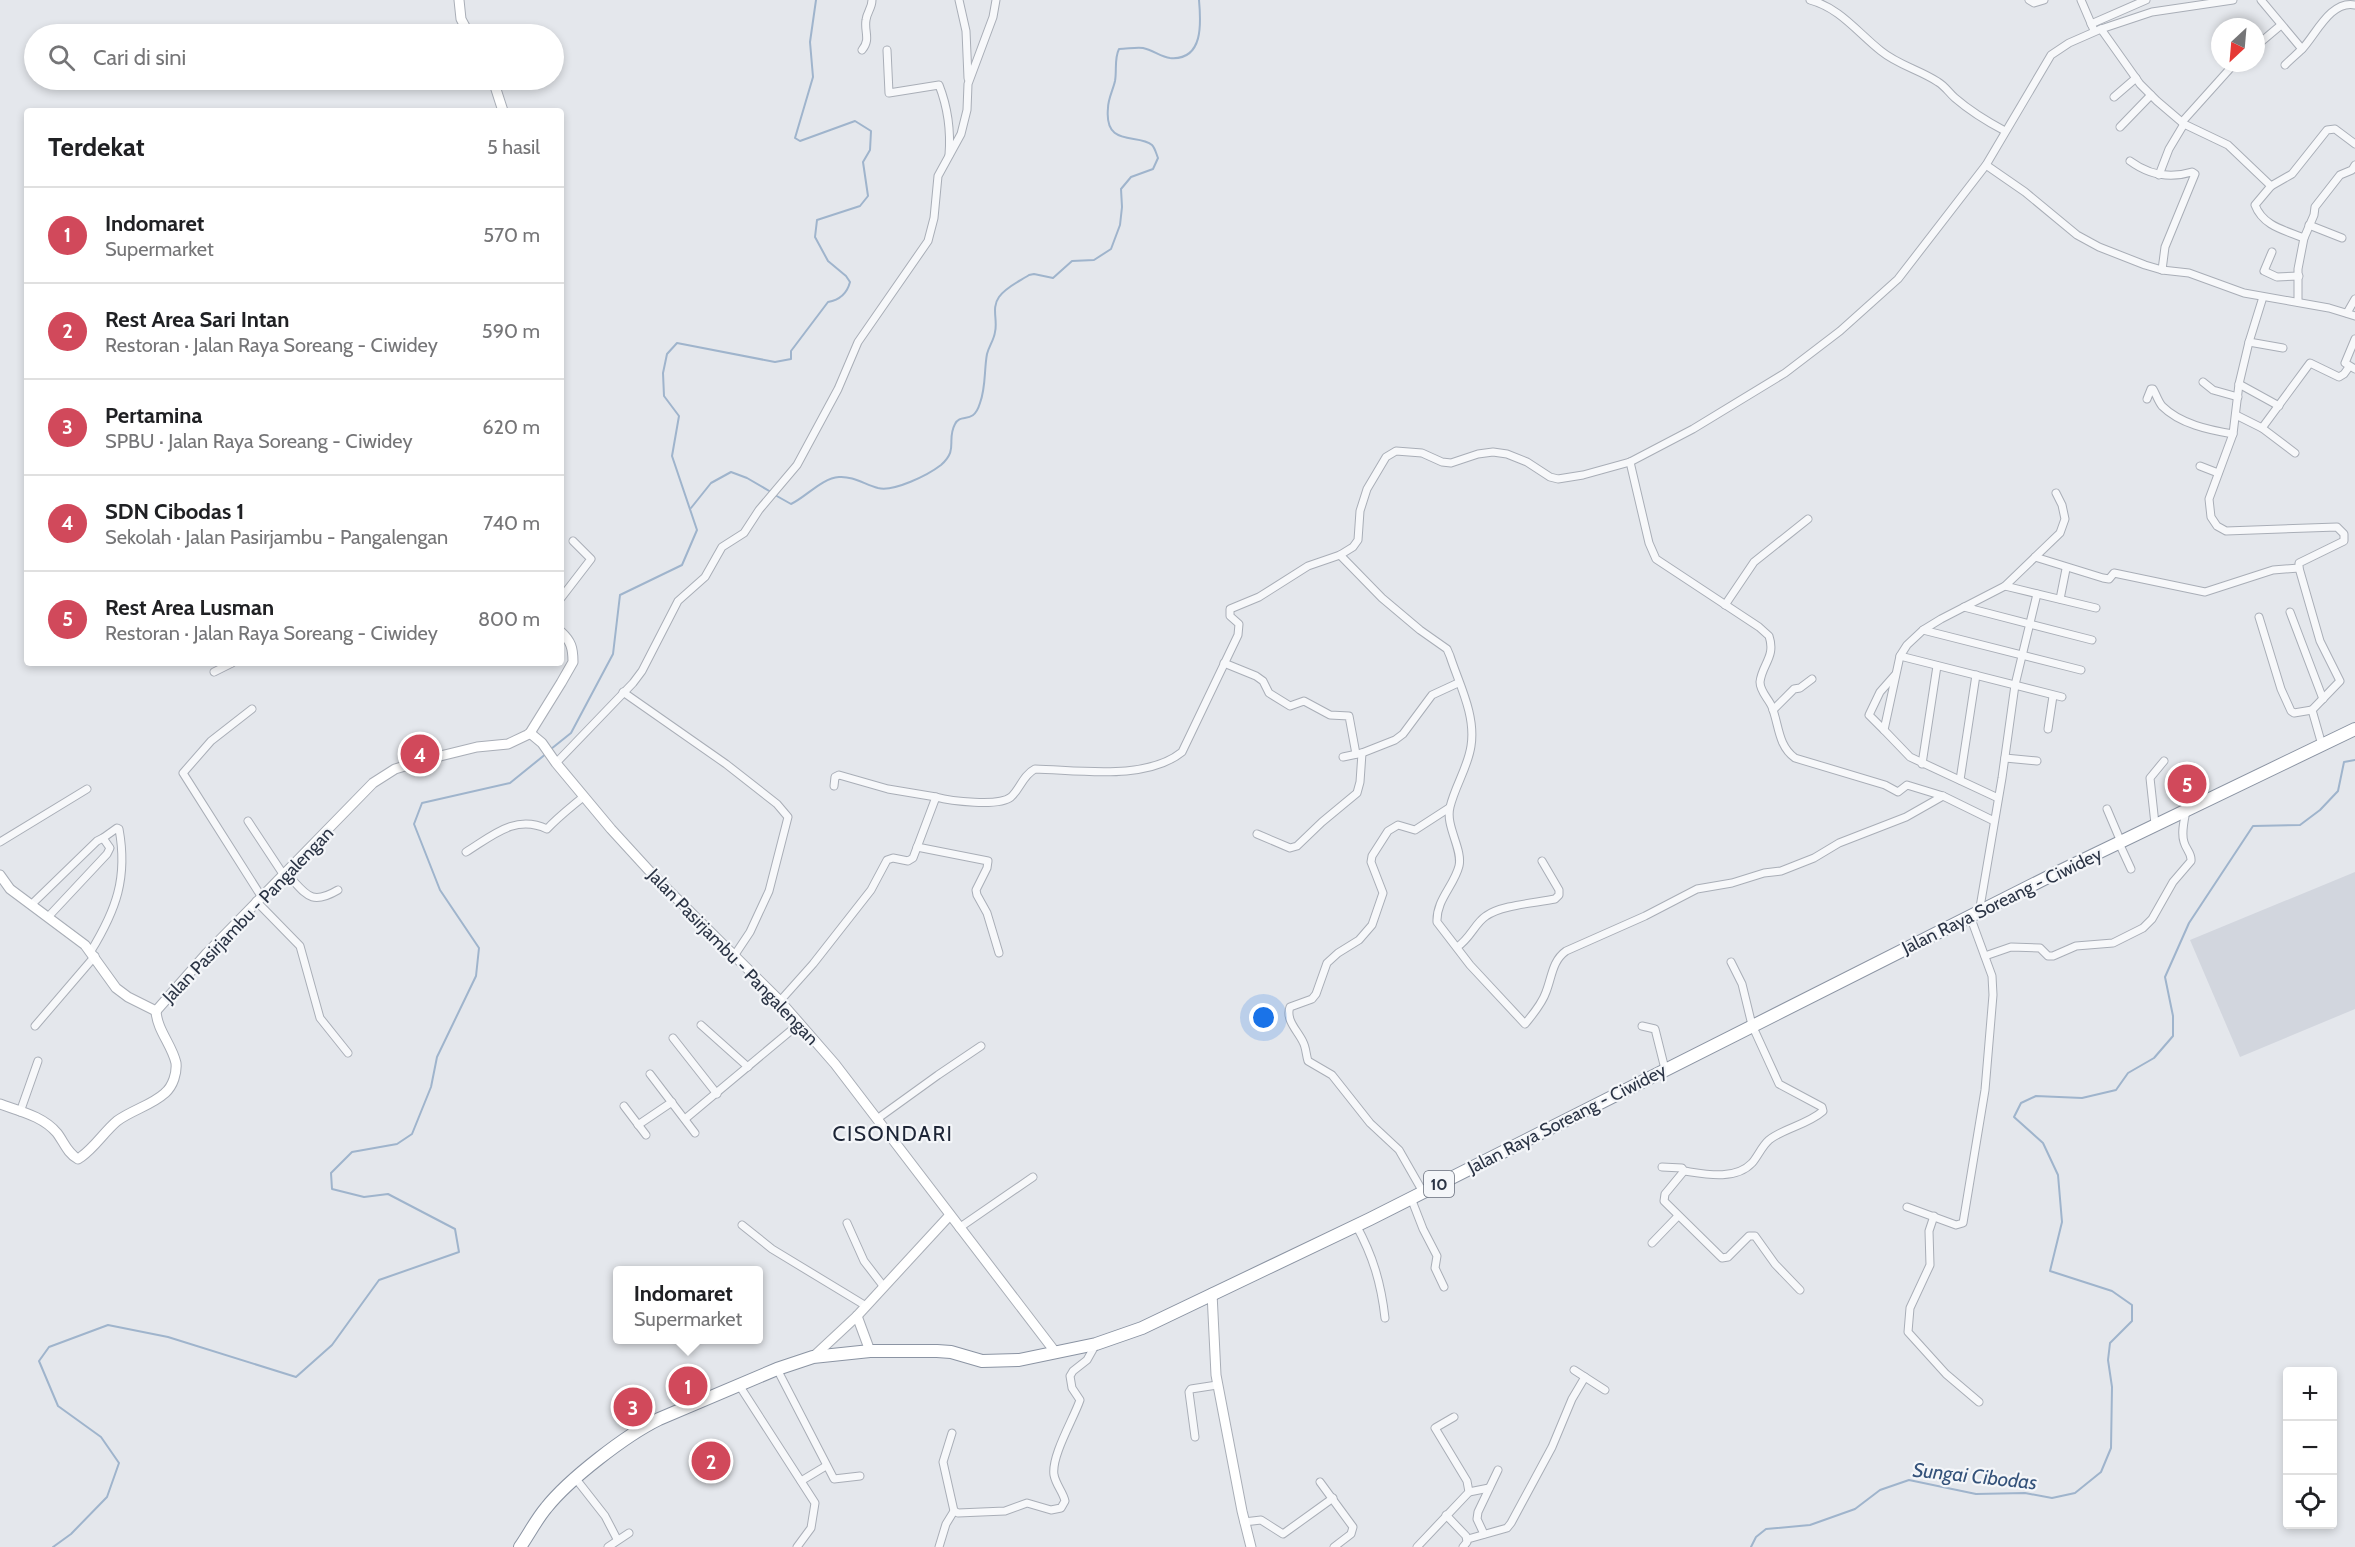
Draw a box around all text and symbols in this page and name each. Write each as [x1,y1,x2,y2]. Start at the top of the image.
north arrow [2211,18,2265,72]
search box [24,24,564,90]
icon: search [45,41,78,74]
text: Cari di sini [93,44,186,71]
text: Terdekat [48,131,145,163]
text: 5 hasil [487,135,540,159]
text: Indomaret [105,210,204,237]
text: 1 [64,223,71,247]
text: 570 m [483,223,540,247]
text: Supermarket [105,237,214,261]
text: Rest Area Sari Intan [105,306,289,333]
text: 2 [62,319,73,343]
text: 590 m [482,319,540,343]
text: Restoran · Jalan Raya Soreang - Ciwidey [105,333,438,357]
text: Pertamina [105,402,202,429]
text: 3 [62,415,73,439]
text: 620 m [482,415,540,439]
text: SPBU · Jalan Raya Soreang - Ciwidey [105,429,413,453]
text: SDN Cibodas 1 [105,498,244,525]
text: 4 [61,511,74,535]
text: 740 m [483,511,540,535]
text: Sekolah · Jalan Pasirjambu - Pangalengan [105,525,448,549]
text: Rest Area Lusman [105,594,274,621]
text: 5 [62,607,73,631]
text: 800 m [478,607,540,631]
text: Restoran · Jalan Raya Soreang - Ciwidey [105,621,438,645]
pin: 4 [400,732,440,777]
pin: 5 [2168,762,2206,806]
street label: Jalan Pasirjambu - Pangalengan [157,822,338,1008]
street label: Jalan Raya Soreang - Ciwidey [1898,843,2106,960]
street label: Jalan Pasirjambu - Pangalengan [642,864,823,1050]
your location [1249,1003,1278,1032]
street label: Jalan Raya Soreang - Ciwidey [1463,1059,1670,1179]
district label: CISONDARI [833,1121,953,1146]
road number: 10 [1424,1171,1454,1197]
popup [613,1266,763,1344]
text: Indomaret [634,1280,733,1307]
text: Supermarket [634,1307,742,1331]
pin: 1 [668,1364,708,1408]
map controls [2283,1367,2337,1529]
button: + [2283,1367,2337,1421]
pin: 3 [614,1384,652,1430]
button: − [2283,1421,2337,1475]
pin: 2 [692,1438,730,1484]
water label: Sungai Cibodas [1912,1458,2039,1494]
button: locate [2283,1475,2337,1529]

